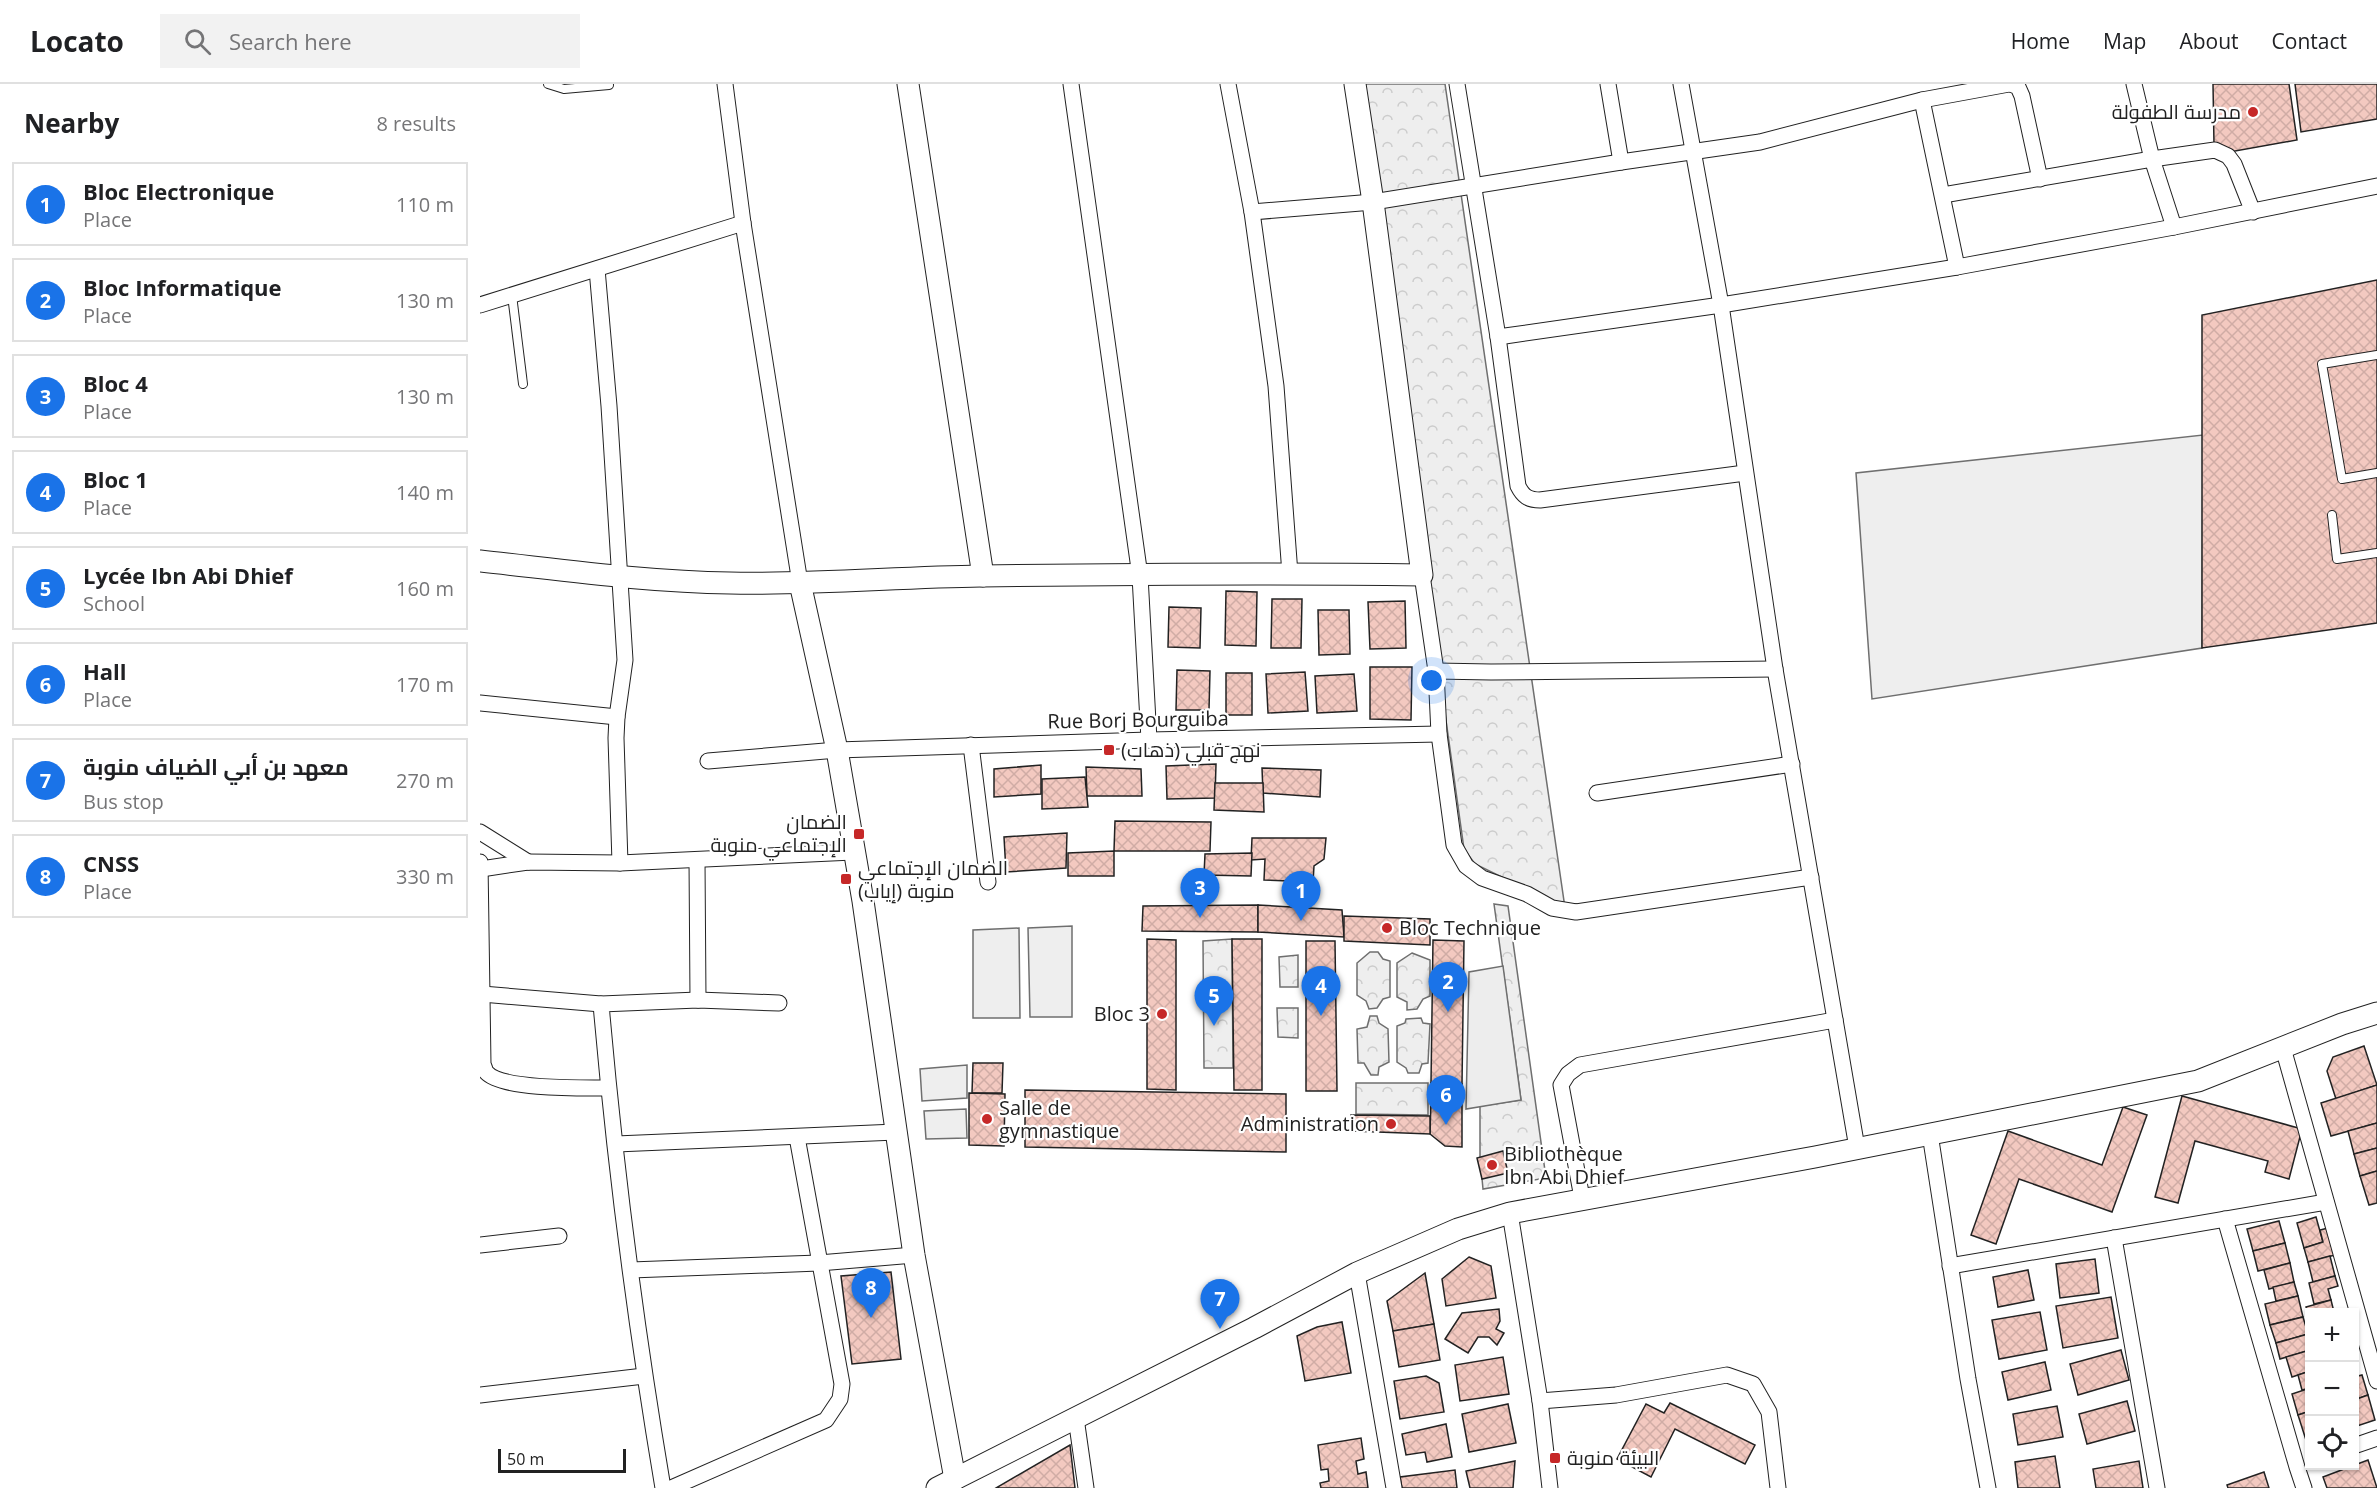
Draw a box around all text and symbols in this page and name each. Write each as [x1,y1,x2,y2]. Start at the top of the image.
search box [160,14,580,68]
text: Locato [30,22,124,60]
icon: search [181,25,214,58]
text: Search here [229,26,352,56]
text: Home [2011,27,2070,55]
text: Map [2103,27,2146,55]
text: About [2179,27,2239,55]
text: Contact [2272,27,2347,55]
place label: مدرسة الطفولة [2112,98,2241,125]
text: Nearby [24,105,119,141]
marker: مدرسة الطفولة [2246,105,2260,119]
text: 8 results [376,110,456,137]
text: Bloc Electronique [83,176,274,206]
text: 1 [40,191,51,218]
text: 110 m [396,191,454,218]
text: Place [83,206,132,233]
text: Bloc Informatique [83,272,282,302]
text: 2 [40,287,51,314]
text: 130 m [396,287,454,314]
text: Place [83,302,132,329]
text: Bloc 4 [83,368,148,398]
text: 3 [40,383,51,410]
text: 130 m [396,383,454,410]
text: Place [83,398,132,425]
text: Bloc 1 [83,464,148,494]
text: 4 [40,479,51,506]
text: 140 m [396,479,454,506]
text: Place [83,494,132,521]
text: Lycée Ibn Abi Dhief [83,560,293,590]
text: 5 [40,575,51,602]
text: 160 m [396,575,454,602]
text: School [83,590,145,617]
text: Hall [83,656,127,686]
your location [1417,666,1446,695]
text: 6 [40,671,51,698]
text: 170 m [396,671,454,698]
text: Place [83,686,132,713]
street label: Rue Borj Bourguiba [1047,704,1229,735]
place label: نهج قبلي (ذهاب) [1121,736,1261,766]
marker: نهج قبلي (ذهاب) [1102,743,1116,757]
text: معهد بن أبي الضياف منوبة [83,751,349,781]
text: 7 [40,767,51,794]
text: 270 m [396,767,454,794]
text: Bus stop [83,788,164,815]
place label: الضمان الإجتماعي منوبة [710,808,847,861]
marker: الضمان الإجتماعي منوبة [852,827,866,841]
text: CNSS [83,848,139,878]
place label: الضمان الإجتماعي منوبة (إياب) [858,854,1008,904]
text: 8 [40,863,51,890]
text: 330 m [396,863,454,890]
pin: 3 [1180,868,1220,918]
marker: الضمان الإجتماعي منوبة (إياب) [839,872,853,886]
pin: 1 [1282,872,1320,921]
text: Place [83,878,132,905]
place label: Bloc Technique [1399,914,1541,941]
marker: Bloc Technique [1380,921,1394,935]
pin: 2 [1428,962,1468,1012]
pin: 4 [1302,966,1340,1016]
pin: 5 [1194,976,1234,1026]
place label: Bloc 3 [1094,1000,1150,1027]
marker: Bloc 3 [1155,1007,1169,1021]
pin: 6 [1426,1076,1466,1125]
place label: Salle de gymnastique [999,1094,1119,1144]
place label: Administration [1241,1110,1379,1137]
marker: Salle de gymnastique [980,1112,994,1126]
marker: Administration [1384,1117,1398,1131]
place label: Bibliothèque Ibn Abi Dhief [1504,1140,1625,1190]
marker: Bibliothèque Ibn Abi Dhief [1485,1158,1499,1172]
pin: 8 [852,1268,890,1318]
pin: 7 [1200,1280,1240,1329]
map controls [2305,1308,2359,1470]
button: + [2305,1308,2359,1362]
button: − [2305,1362,2359,1416]
button: locate [2305,1416,2359,1470]
place label: البيئة منوبة [1567,1444,1659,1471]
scale bar [498,1446,626,1474]
text: 50 m [507,1448,544,1470]
marker: البيئة منوبة [1548,1451,1562,1465]

